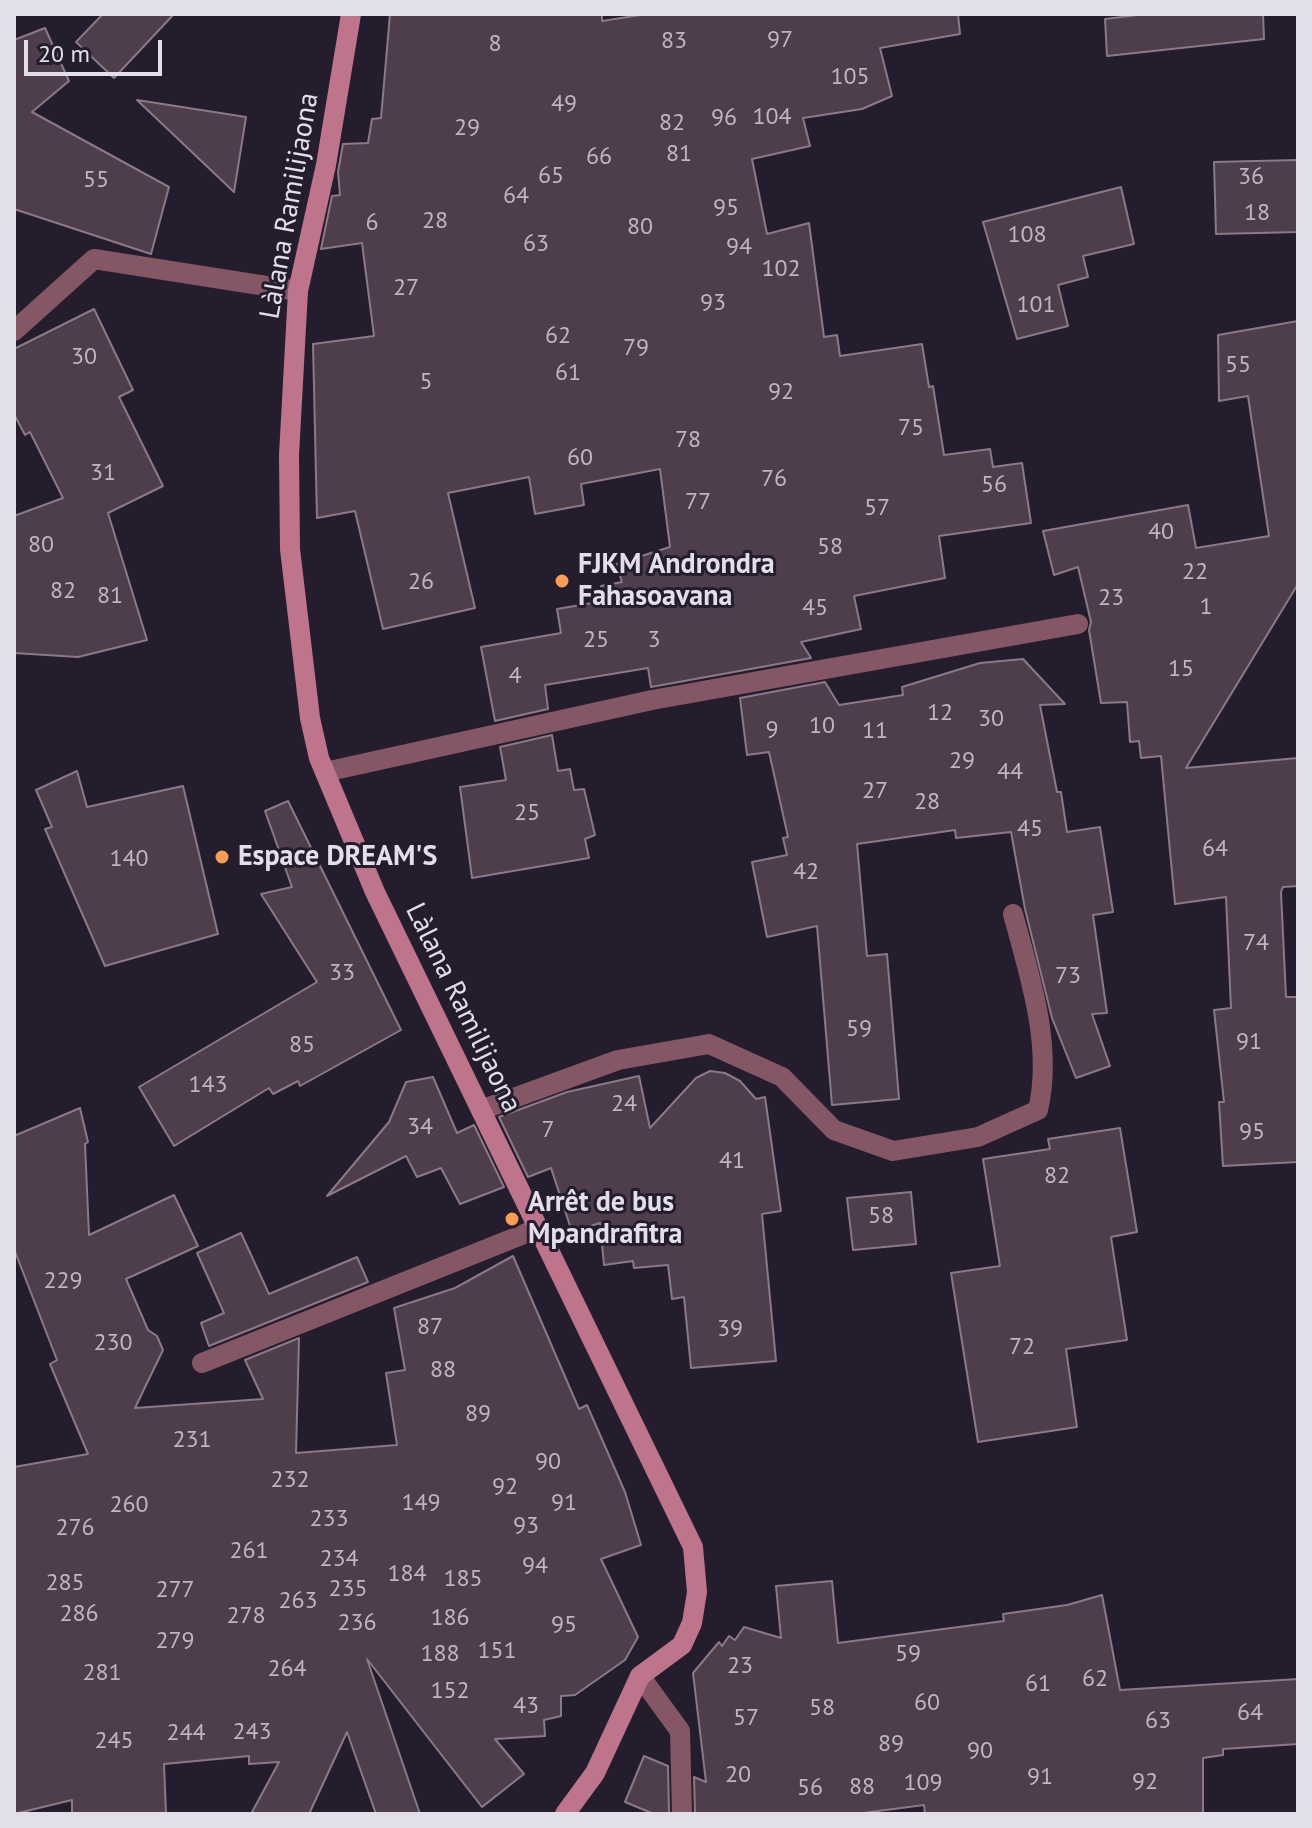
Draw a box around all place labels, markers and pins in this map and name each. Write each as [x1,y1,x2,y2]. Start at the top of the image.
place label: FJKM Androndra Fahasoavana [578,548,775,614]
marker: FJKM Androndra Fahasoavana [553,572,571,590]
place label: Espace DREAM'S [238,840,437,874]
marker: Espace DREAM'S [213,848,231,866]
place label: Arrêt de bus Mpandrafitra [528,1186,682,1252]
marker: Arrêt de bus Mpandrafitra [503,1210,521,1228]

